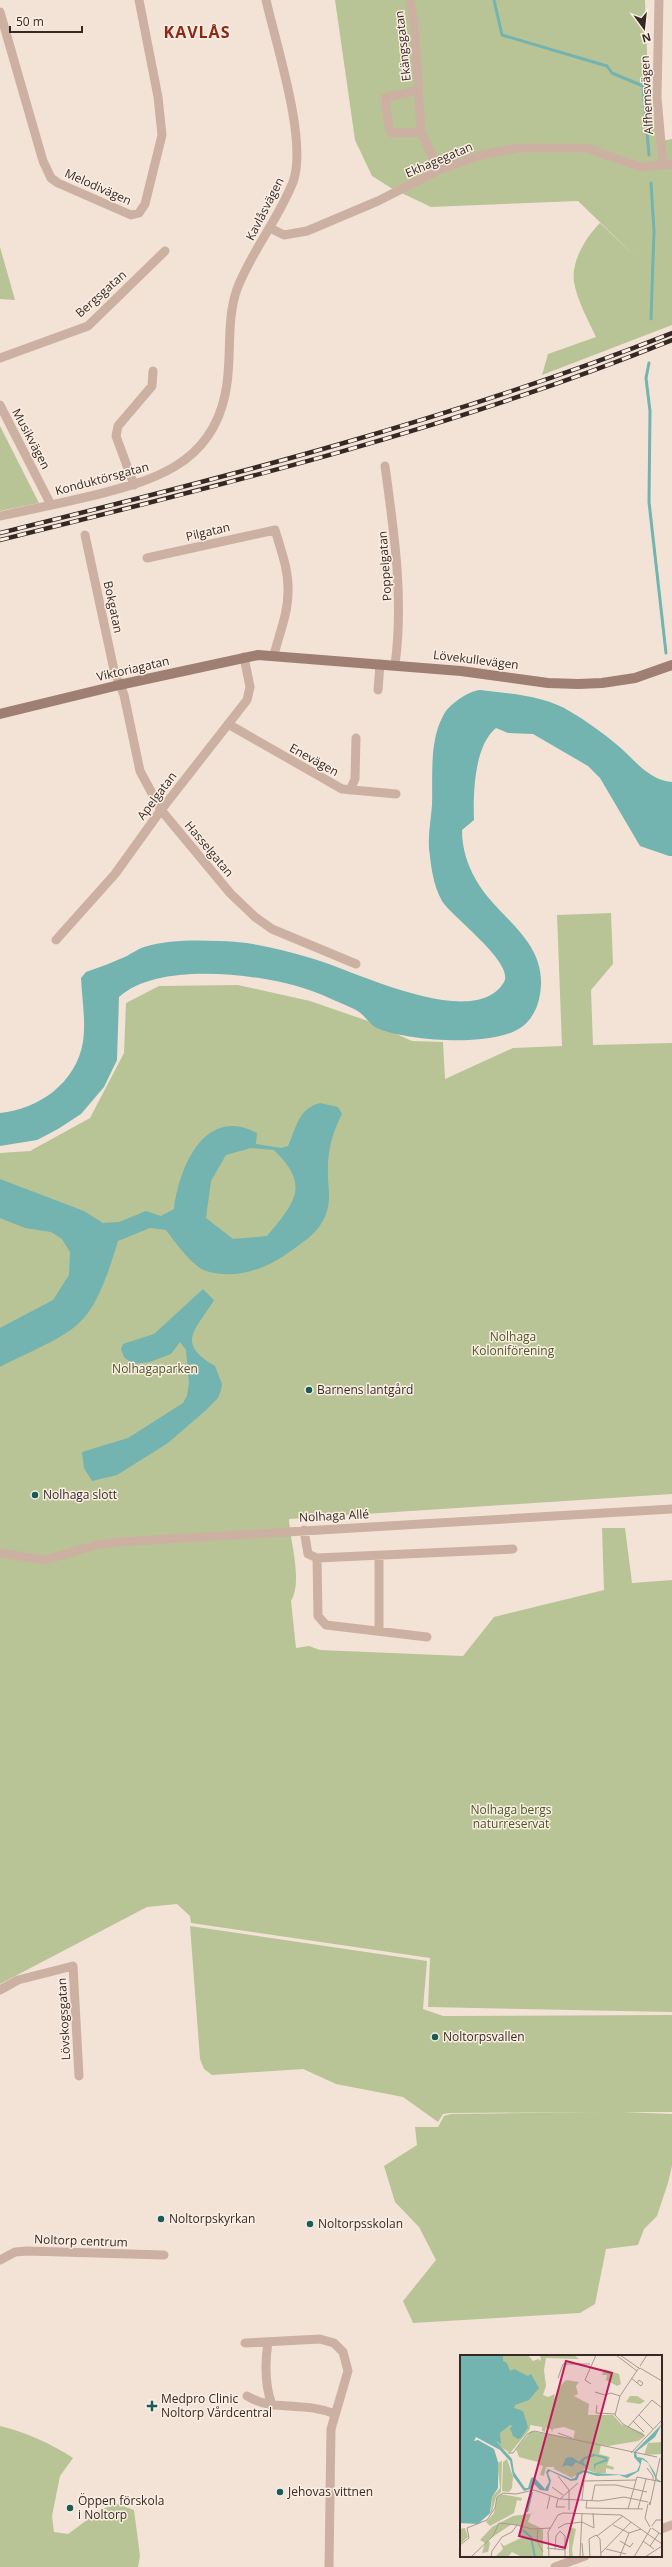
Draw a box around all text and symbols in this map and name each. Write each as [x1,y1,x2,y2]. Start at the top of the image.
scale bar [10,8,82,34]
north arrow [624,8,664,48]
street label: Ekängsgatan [390,10,415,82]
text: 50 m [16,13,44,30]
district label: KAVLÅS [164,21,230,43]
text: N [640,30,653,47]
street label: Alfhemsvägen [636,55,657,135]
street label: Ekhagegatan [402,138,475,181]
street label: Melodivägen [62,164,134,209]
street label: Kavlåsvägen [241,174,288,243]
street label: Bergsgatan [72,266,130,321]
street label: Musikvägen [8,405,55,472]
street label: Konduktörsgatan [53,458,151,499]
street label: Pilgatan [184,518,232,545]
street label: Poppelgatan [374,530,395,602]
street label: Bokgatan [100,579,127,634]
street label: Lövekullevägen [432,646,520,673]
street label: Viktoriagatan [95,652,171,685]
street label: Enevägen [286,739,342,780]
street label: Apelgatan [133,768,180,823]
street label: Hasselgatan [181,817,238,880]
park label: Nolhaga Koloniförening [472,1328,555,1359]
park label: Nolhagaparken [112,1360,198,1377]
place label: Barnens lantgård [317,1381,413,1398]
marker: Barnens lantgård [304,1385,314,1395]
place label: Nolhaga slott [43,1486,117,1503]
marker: Nolhaga slott [30,1490,40,1500]
street label: Nolhaga Allé [299,1505,370,1526]
park label: Nolhaga bergs naturreservat [471,1801,552,1832]
street label: Lövskogsgatan [53,1977,74,2061]
place label: Noltorpsvallen [443,2028,525,2045]
marker: Noltorpsvallen [430,2032,440,2042]
place label: Noltorpskyrkan [169,2210,255,2227]
marker: Noltorpskyrkan [156,2214,166,2224]
place label: Noltorpsskolan [318,2215,403,2232]
marker: Noltorpsskolan [305,2219,315,2229]
street label: Noltorp centrum [34,2230,128,2251]
inset map [460,2355,662,2557]
place label: Medpro Clinic Noltorp Vårdcentral [161,2390,272,2421]
marker: Medpro Clinic Noltorp Vårdcentral [146,2400,158,2412]
place label: Jehovas vittnen [287,2483,373,2500]
marker: Jehovas vittnen [275,2487,285,2497]
place label: Öppen förskola i Noltorp [78,2492,164,2523]
marker: Öppen förskola i Noltorp [65,2503,75,2513]

